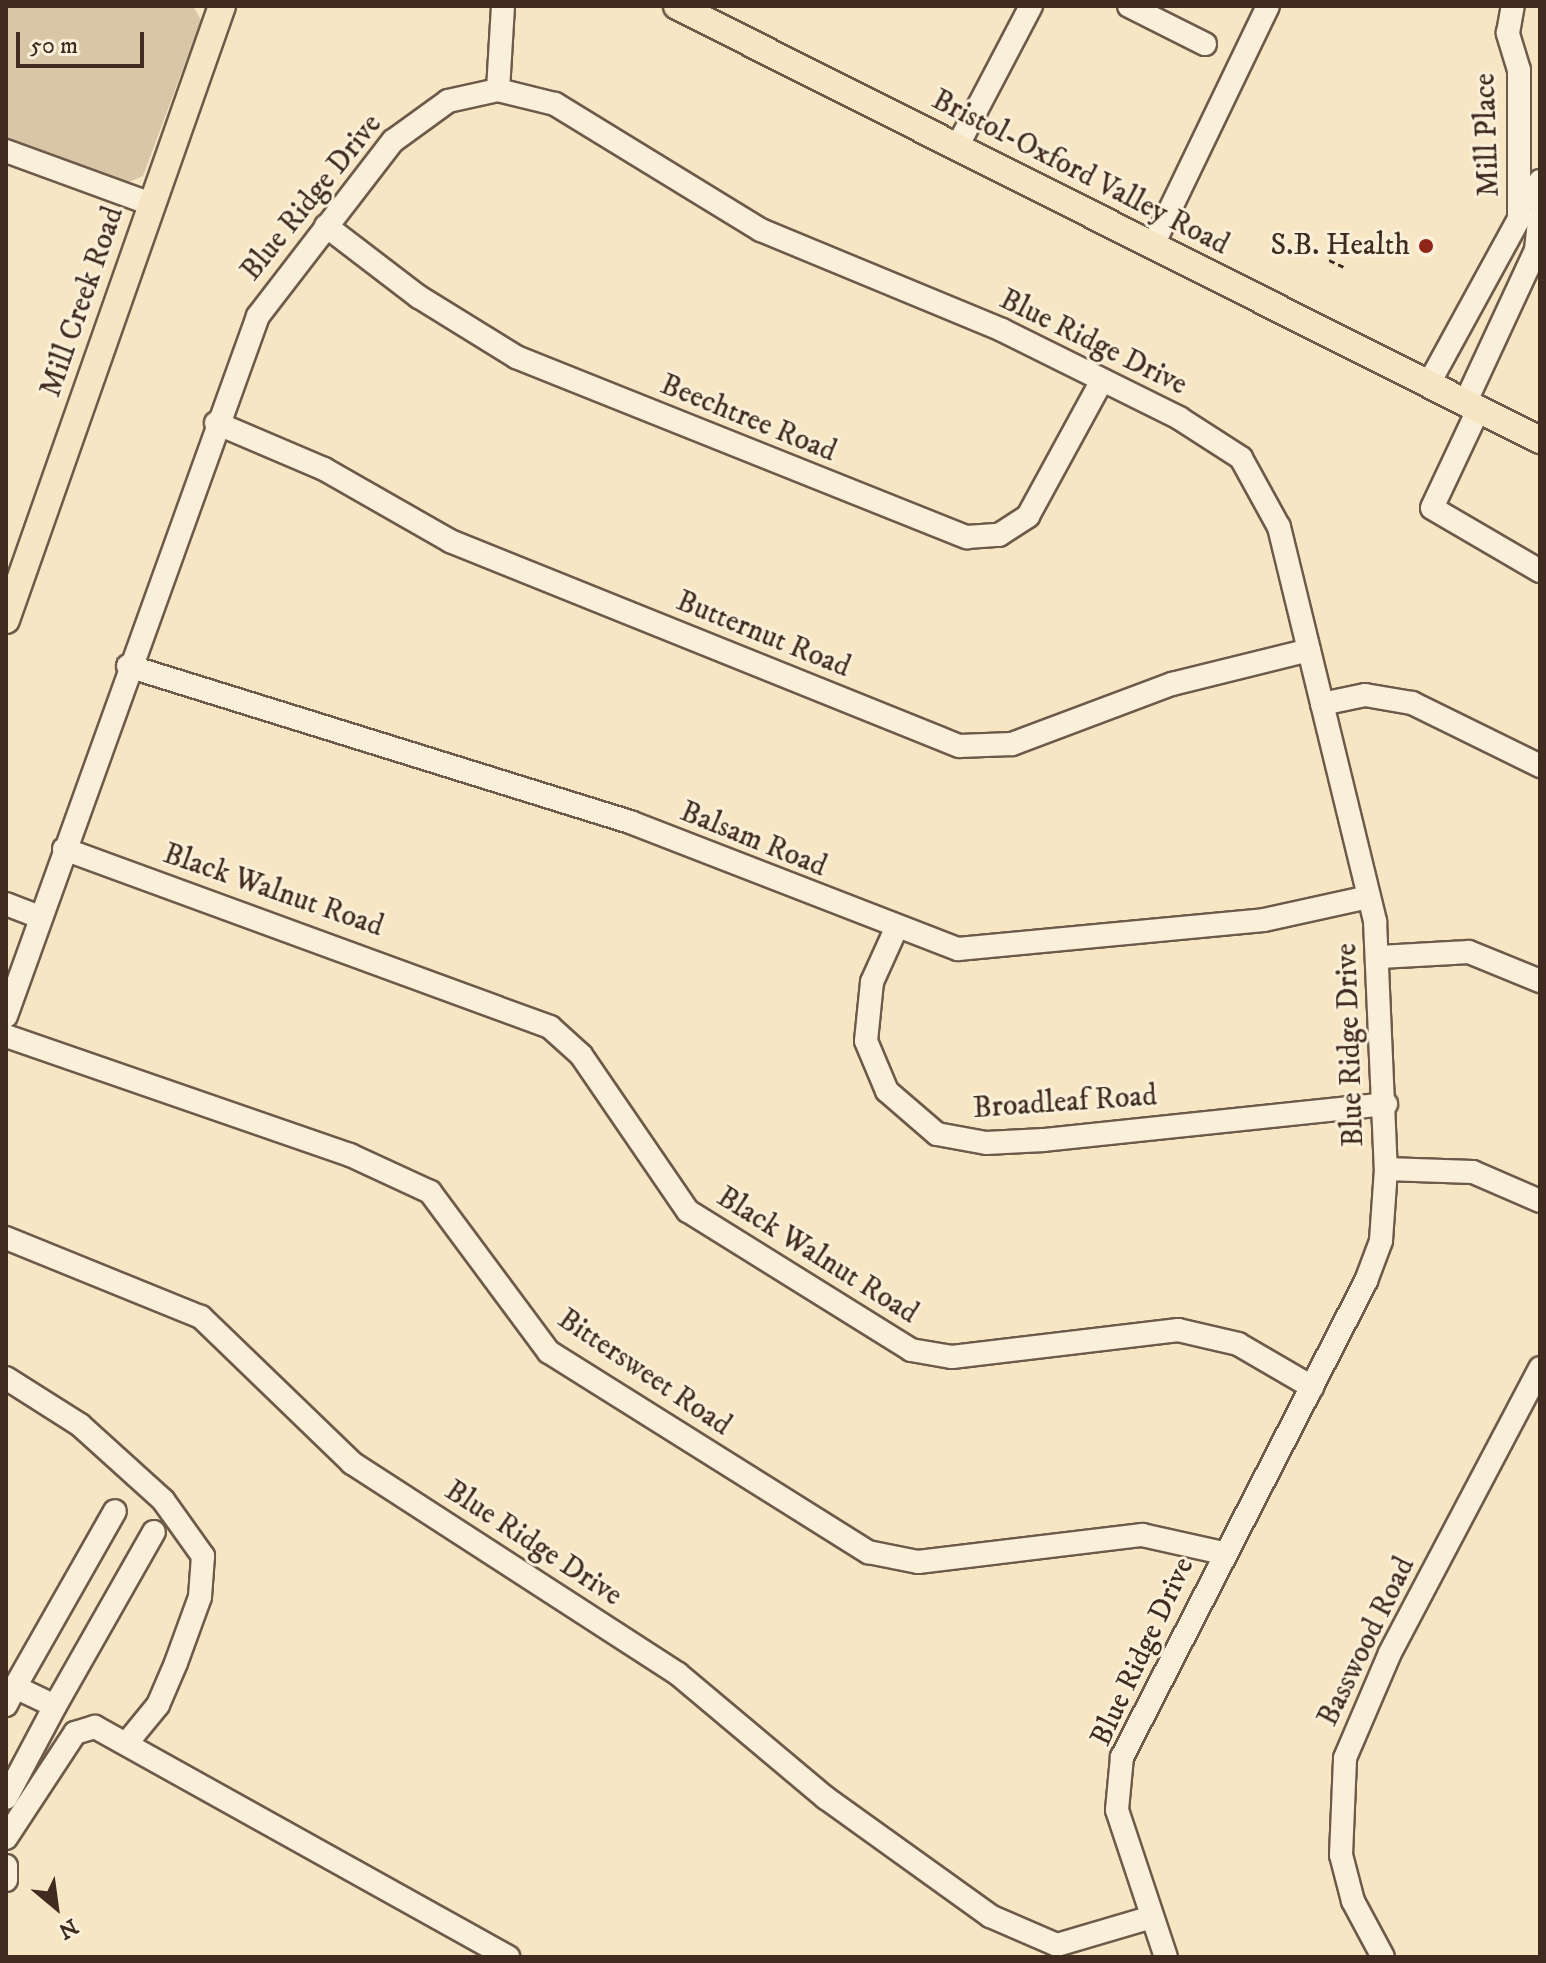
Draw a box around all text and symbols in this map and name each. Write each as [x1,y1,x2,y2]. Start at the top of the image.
scale bar [20,16,148,66]
text: 50 m [30,31,78,61]
street label: Mill Place [1468,72,1508,198]
street label: Bristol-Oxford Valley Road [926,82,1234,264]
street label: Blue Ridge Drive [234,107,390,289]
street label: Mill Creek Road [34,202,132,402]
place label: S.B. Health [1271,228,1410,264]
marker: S.B. Health [1417,237,1435,255]
street label: Blue Ridge Drive [993,282,1193,404]
street label: Beechtree Road [655,367,841,471]
street label: Butternut Road [671,584,855,686]
street label: Balsam Road [675,794,831,886]
street label: Black Walnut Road [158,836,388,946]
street label: Blue Ridge Drive [1329,942,1373,1148]
street label: Broadleaf Road [972,1079,1158,1127]
street label: Black Walnut Road [710,1180,924,1332]
street label: Bittersweet Road [550,1302,738,1444]
street label: Blue Ridge Drive [438,1473,628,1615]
street label: Blue Ridge Drive [1084,1552,1202,1752]
street label: Basswood Road [1311,1552,1423,1732]
north arrow [16,1867,96,1947]
text: N [53,1912,82,1945]

